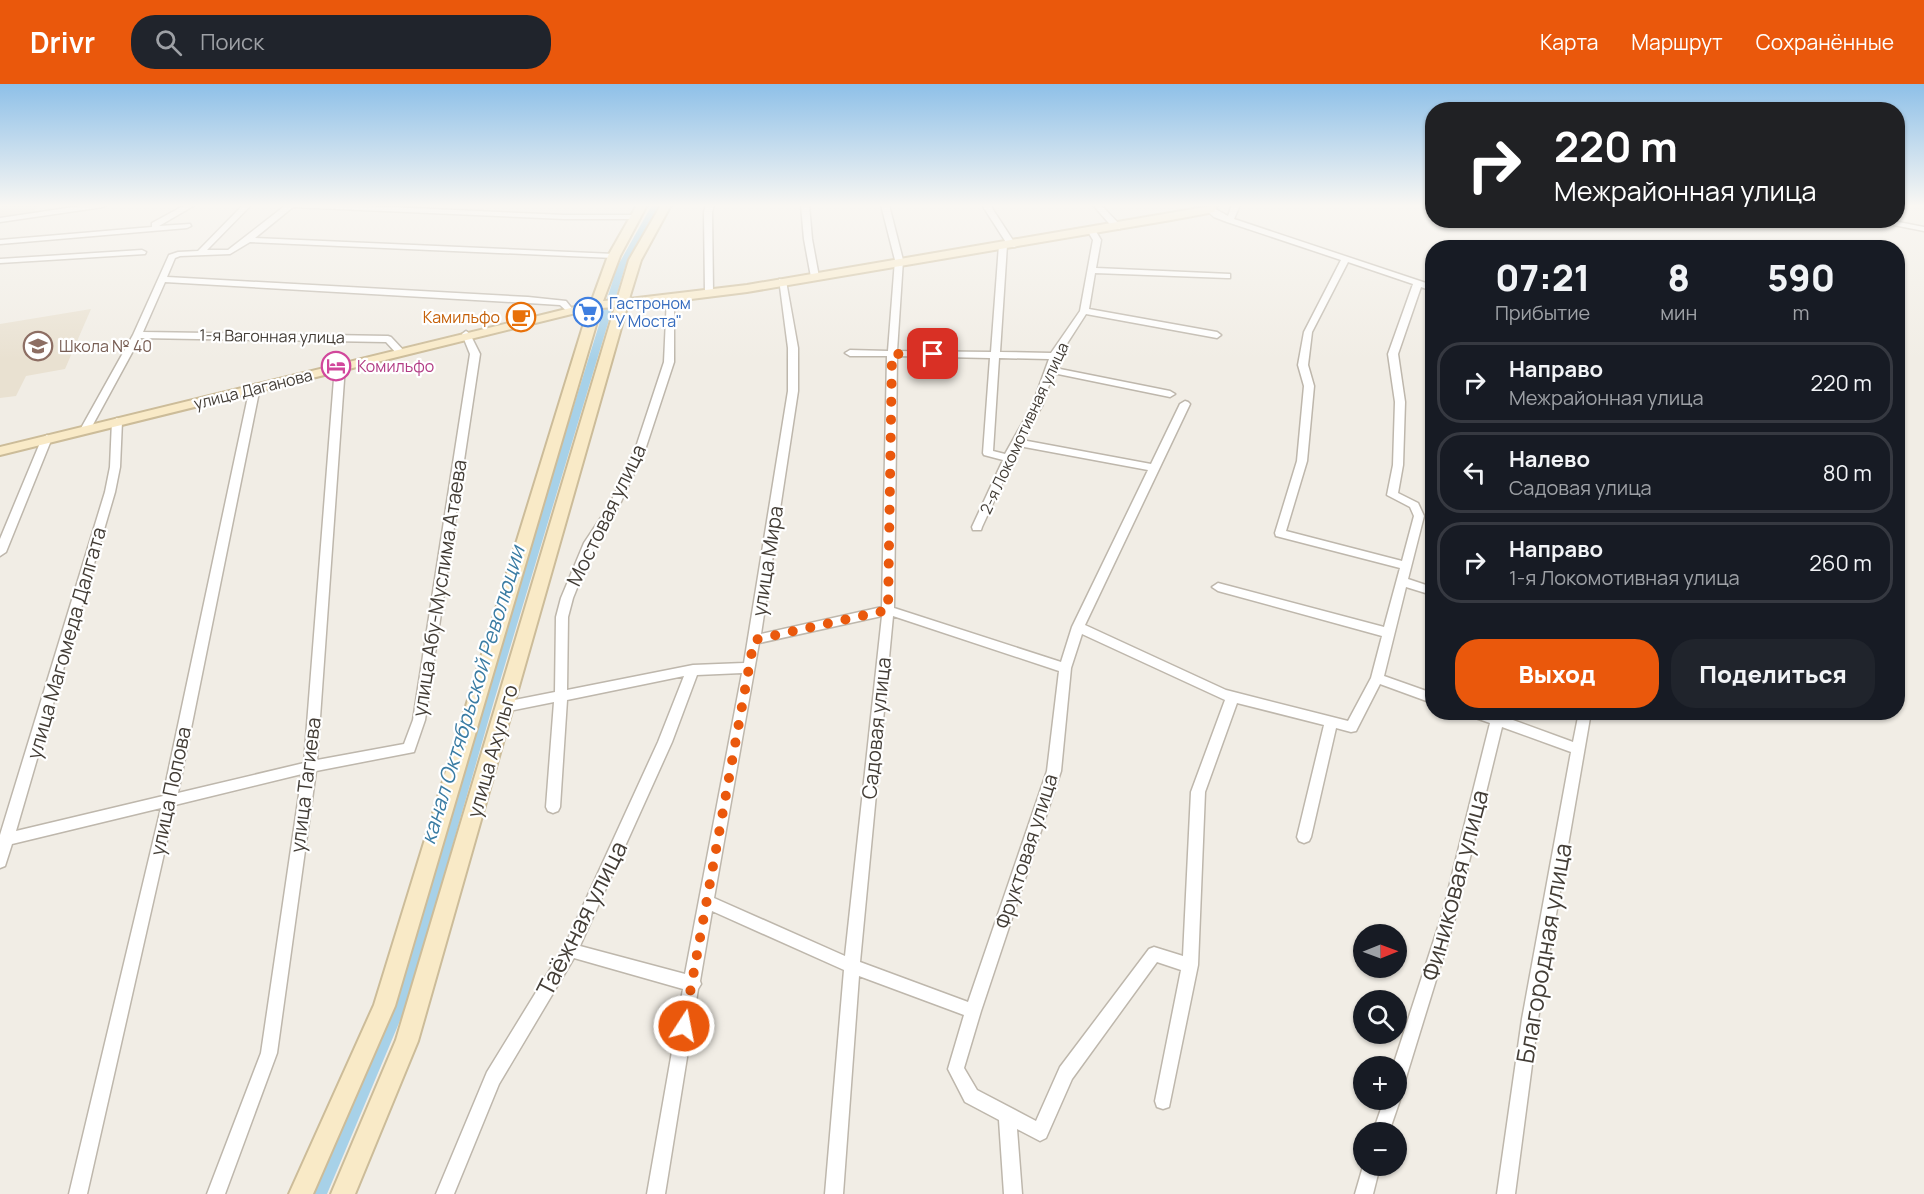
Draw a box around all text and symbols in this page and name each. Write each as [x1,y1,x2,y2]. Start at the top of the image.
search box [131,15,551,69]
text: Drivr [30,23,95,61]
icon: search [152,26,185,59]
text: Поиск [200,27,264,57]
text: Карта [1540,28,1598,56]
text: Маршрут [1631,28,1723,56]
text: Сохранённые [1756,28,1894,56]
text: 220 m [1554,117,1678,175]
icon: right [1455,126,1533,204]
text: Межрайонная улица [1554,172,1817,209]
text: 07:21 [1495,253,1590,302]
text: 8 [1667,253,1690,302]
text: 590 [1767,253,1835,302]
place label: Гастроном "У Моста" [609,292,691,332]
supermarket icon: Гастроном "У Моста" [572,296,604,328]
text: Прибытие [1495,299,1590,326]
text: мин [1660,299,1697,326]
text: m [1793,299,1810,326]
cafe icon: Камильфо [505,301,537,333]
place label: Камильфо [423,306,500,328]
street label: 1-я Вагонная улица [199,324,345,348]
pin [907,328,958,379]
school or university icon: Школа № 40 [22,330,54,362]
place label: Школа № 40 [59,335,152,357]
icon: arrive [916,337,949,370]
street label: 2-я Локомотивная улица [974,338,1074,518]
hotel icon: Комильфо [320,350,352,382]
text: Направо [1509,354,1603,384]
place label: Комильфо [357,355,434,377]
street label: улица Даганова [191,364,315,414]
icon: right [1458,366,1491,399]
text: 220 m [1810,368,1872,398]
text: Межрайонная улица [1509,384,1704,411]
street label: Мостовая улица [560,440,652,590]
text: Налево [1509,444,1590,474]
icon: left [1458,456,1491,489]
street label: улица Абу-Муслима Атаева [405,458,473,718]
text: 80 m [1823,458,1872,488]
text: Садовая улица [1509,474,1652,501]
street label: улица Мира [745,504,789,618]
street label: улица Магомеда Далгата [20,524,112,762]
text: Направо [1509,534,1603,564]
water label: канал Октябрьской Революции [413,541,531,847]
icon: right [1458,546,1491,579]
text: 260 m [1809,548,1872,578]
text: 1-я Локомотивная улица [1509,564,1740,591]
button: Выход [1455,639,1659,708]
button: Поделиться [1671,639,1875,708]
street label: Садовая улица [855,656,897,800]
street label: улица Ахульго [460,681,524,821]
street label: улица Тагиева [283,716,327,854]
street label: улица Попова [143,724,197,858]
street label: Фруктовая улица [988,770,1064,932]
street label: Финиковая улица [1413,786,1495,984]
street label: Таёжная улица [528,835,634,1001]
street label: Благородная улица [1507,840,1579,1066]
north arrow [1353,924,1407,978]
map controls [1353,924,1407,1176]
button: search [1353,990,1407,1044]
position arrow [652,994,716,1058]
button: + [1353,1056,1407,1110]
button: − [1353,1122,1407,1176]

